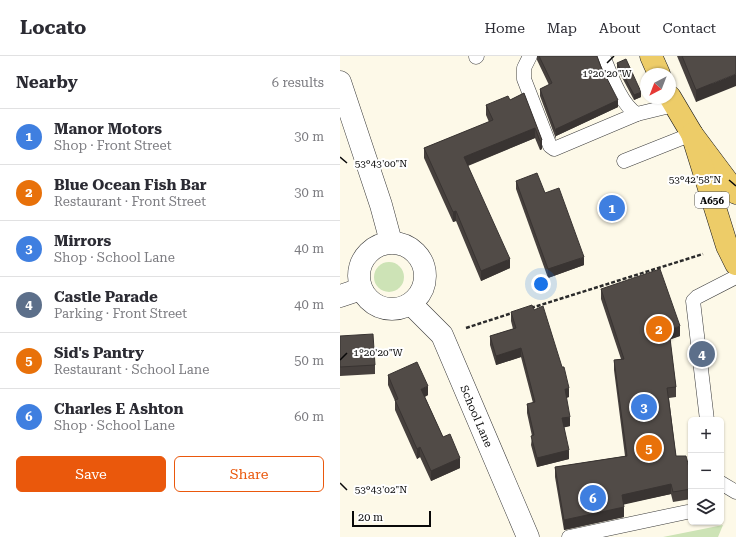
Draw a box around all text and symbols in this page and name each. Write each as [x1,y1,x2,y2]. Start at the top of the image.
text: Locato [20,16,86,39]
text: Home [484,20,525,36]
text: Map [547,20,577,36]
text: About [599,20,641,36]
text: Contact [663,20,716,36]
text: 1°20'20"W [582,68,633,79]
north arrow [640,68,676,104]
text: Nearby [16,72,78,92]
text: 6 results [272,75,324,90]
text: Manor Motors [54,120,162,138]
text: 1 [25,129,33,144]
text: 30 m [294,129,324,144]
text: Shop · Front Street [54,138,172,153]
text: 53°43'00"N [355,158,407,169]
text: 53°42'58"N [669,174,721,185]
text: Blue Ocean Fish Bar [54,176,207,194]
text: 2 [25,185,33,200]
text: 30 m [294,185,324,200]
road number: A656 [695,192,729,208]
pin: 1 [599,193,625,223]
text: Restaurant · Front Street [54,194,206,209]
text: Mirrors [54,232,111,250]
text: 3 [25,241,33,256]
text: 40 m [294,241,324,256]
text: Shop · School Lane [54,250,175,265]
your location [531,274,551,294]
text: Castle Parade [54,288,158,306]
text: 4 [25,297,33,312]
text: 40 m [294,297,324,312]
text: Parking · Front Street [54,306,187,321]
pin: 2 [646,314,672,344]
pin: 4 [689,339,715,369]
text: Sid's Pantry [54,344,144,362]
text: 1°20'20"W [353,347,404,358]
text: 5 [25,353,33,368]
text: 50 m [294,353,324,368]
text: Restaurant · School Lane [54,362,209,377]
street label: School Lane [457,383,495,449]
pin: 3 [631,392,657,422]
text: Charles E Ashton [54,400,184,418]
text: 6 [25,409,33,424]
text: 60 m [294,409,324,424]
map controls [688,417,724,525]
button: + [688,417,724,453]
text: Shop · School Lane [54,418,175,433]
pin: 5 [636,433,662,463]
button: − [688,453,724,489]
button: Save [16,456,166,492]
button: Share [174,456,324,492]
pin: 6 [580,483,606,513]
text: 53°43'02"N [355,484,407,495]
button: layers [688,489,724,525]
scale bar [352,509,431,528]
text: 20 m [358,511,383,524]

